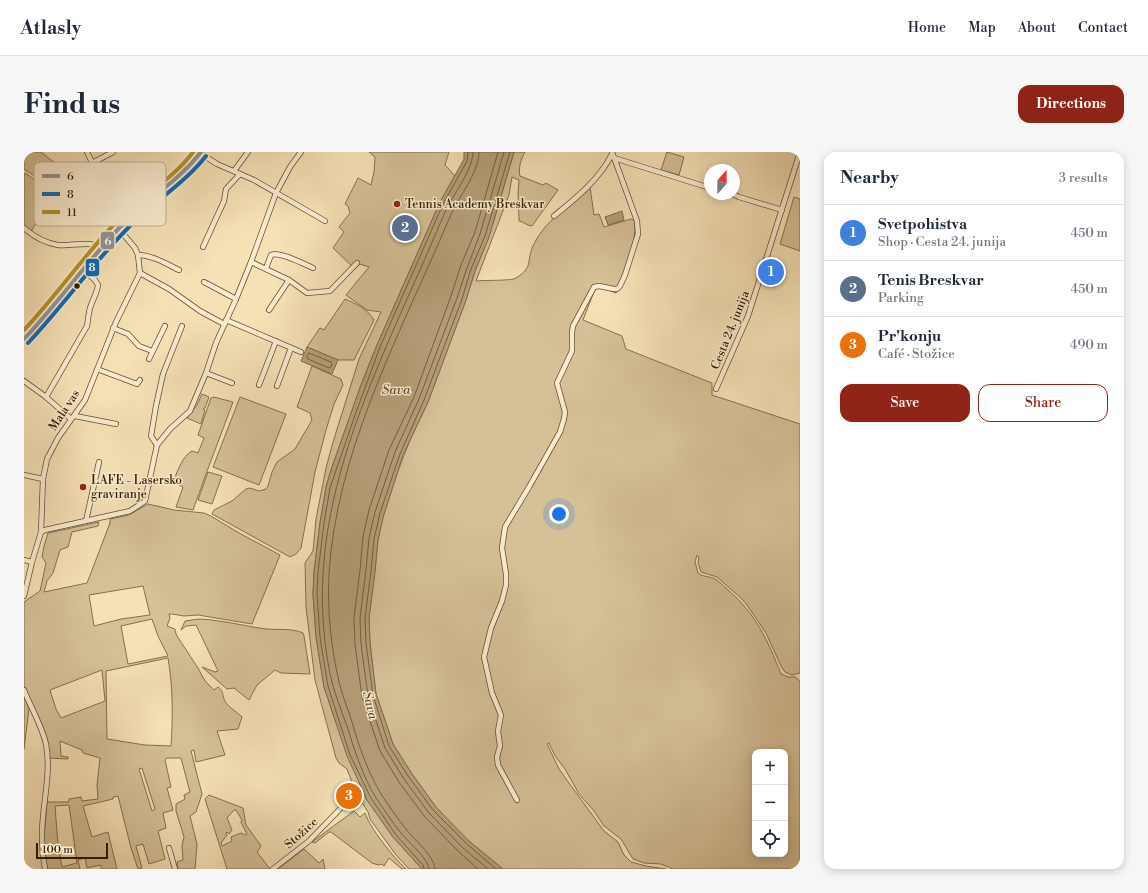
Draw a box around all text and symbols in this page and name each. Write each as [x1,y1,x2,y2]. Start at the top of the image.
text: Atlasly [20,16,81,40]
text: Home [908,19,946,37]
text: Map [968,19,996,37]
text: About [1018,19,1056,37]
text: Contact [1078,19,1128,37]
button: Directions [1018,85,1124,123]
text: Find us [24,87,120,122]
legend [34,162,166,226]
north arrow [704,164,740,200]
text: Nearby [840,167,899,189]
text: 6 [67,170,74,184]
text: 3 results [1059,170,1108,186]
text: 8 [67,188,74,202]
place label: Tennis Academy Breskvar [405,197,544,212]
marker: Tennis Academy Breskvar [392,199,402,209]
text: 11 [67,206,77,220]
pin: 2 [392,213,418,243]
text: Svetpohistva [878,215,967,234]
text: 1 [850,225,856,241]
text: 450 m [1070,225,1108,241]
line badge: 6 [100,231,115,250]
text: Shop · Cesta 24. junija [878,234,1006,250]
text: 6 [105,235,112,249]
pin: 1 [758,257,784,287]
line badge: 8 [85,258,100,277]
text: 8 [88,261,96,275]
text: Tenis Breskvar [878,271,984,290]
unlabelled marker [72,281,82,291]
text: 2 [849,281,857,297]
text: 450 m [1070,281,1108,297]
street label: Cesta 24. junija [708,288,753,372]
text: Parking [878,290,924,306]
text: Pr'konju [878,327,941,346]
text: 3 [849,337,857,353]
text: 490 m [1070,337,1108,353]
text: Café · Stožice [878,346,955,362]
water label: Sava [382,382,411,398]
button: Save [840,384,970,422]
button: Share [978,384,1108,422]
street label: Mala vas [46,387,83,434]
place label: LAFE - Lasersko graviranje [91,473,182,502]
marker: LAFE - Lasersko graviranje [78,482,88,492]
your location [549,504,569,524]
water label: Sava [359,690,381,722]
map controls [752,749,788,857]
button: + [752,749,788,785]
pin: 3 [336,781,362,811]
button: − [752,785,788,821]
street label: Stožice [282,815,321,852]
button: locate [752,821,788,857]
scale bar [36,841,108,860]
text: 100 m [42,843,73,857]

